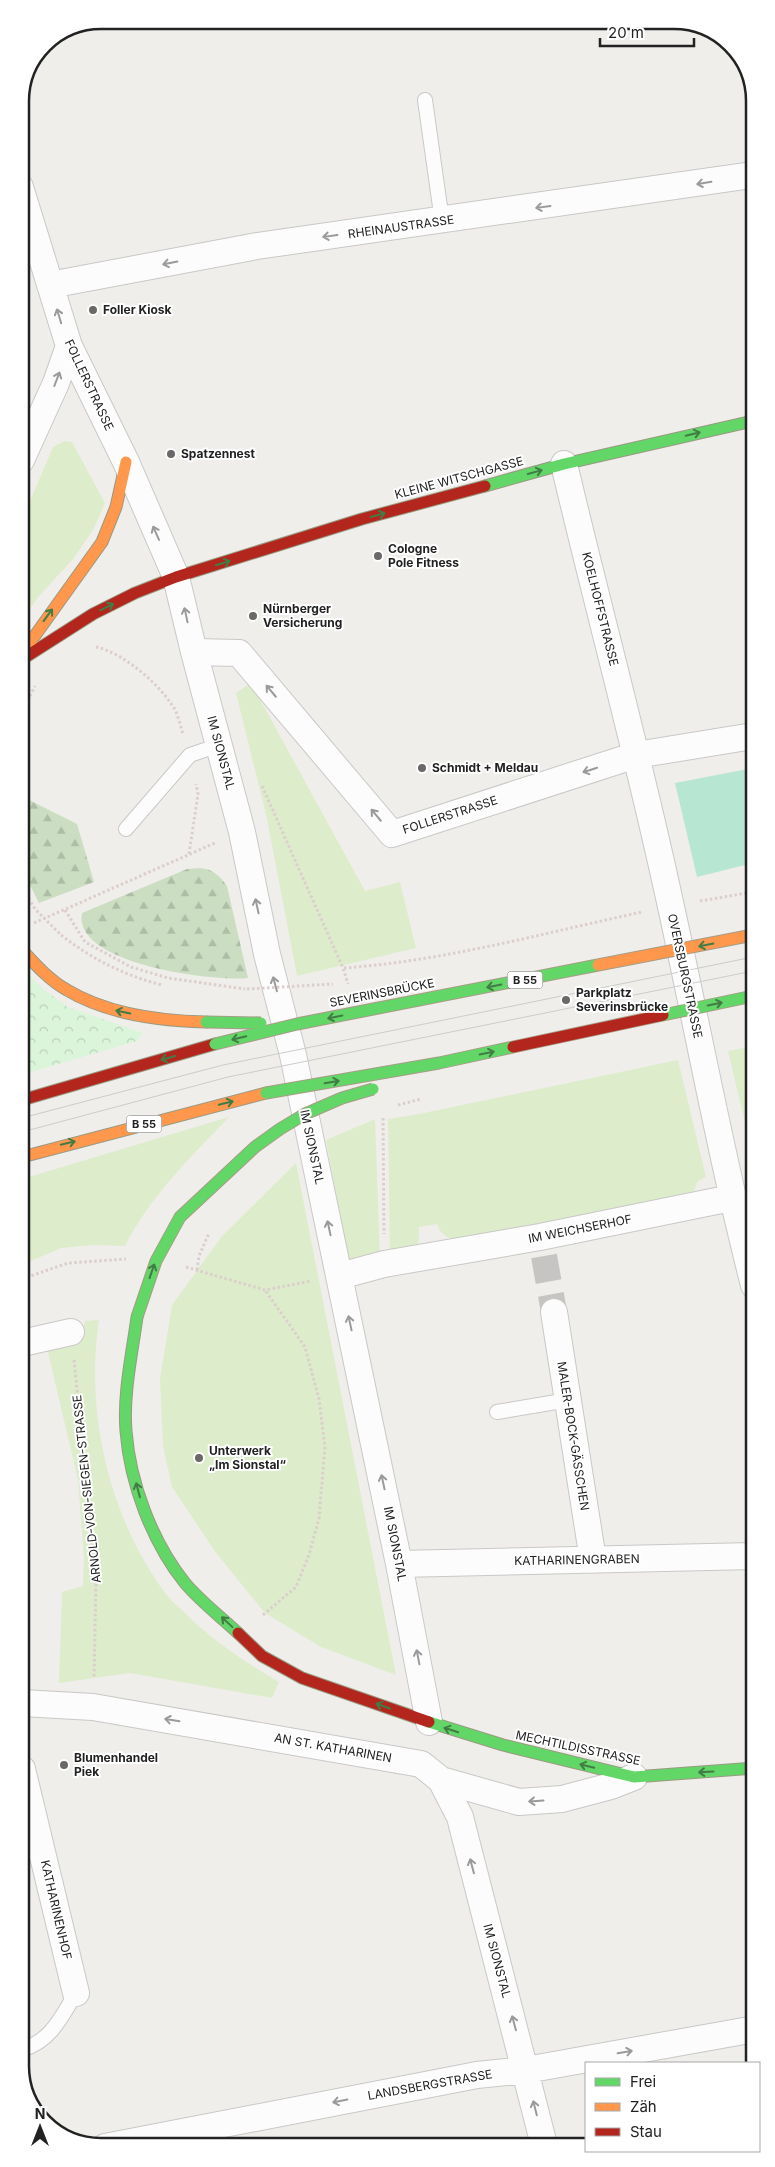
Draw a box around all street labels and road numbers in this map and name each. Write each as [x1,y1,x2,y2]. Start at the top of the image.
street label: RHEINAUSTRASSE [347,212,455,241]
street label: FOLLERSTRASSE [62,337,117,433]
street label: KLEINE WITSCHGASSE [393,453,525,502]
street label: KOELHOFFSTRASSE [579,550,622,668]
street label: IM SIONSTAL [204,714,239,792]
street label: FOLLERSTRASSE [401,792,499,837]
street label: OVERSBURGSTRASSE [665,912,706,1040]
road number: B 55 [508,972,542,988]
street label: SEVERINSBRÜCKE [328,975,436,1010]
street label: IM SIONSTAL [297,1108,328,1186]
road number: B 55 [126,1116,162,1132]
street label: IM WEICHSERHOF [527,1211,633,1246]
street label: MALER-BOCK-GÄSSCHEN [554,1360,593,1512]
street label: ARNOLD-VON-SIEGEN-STRASSE [69,1394,104,1584]
street label: IM SIONSTAL [381,1505,410,1583]
street label: KATHARINENGRABEN [514,1551,640,1568]
street label: MECHTILDISSTRASSE [514,1727,642,1768]
street label: AN ST. KATHARINEN [273,1730,393,1765]
street label: KATHARINENHOF [38,1859,75,1961]
street label: IM SIONSTAL [480,1922,515,2000]
street label: LANDSBERGSTRASSE [366,2066,493,2103]

